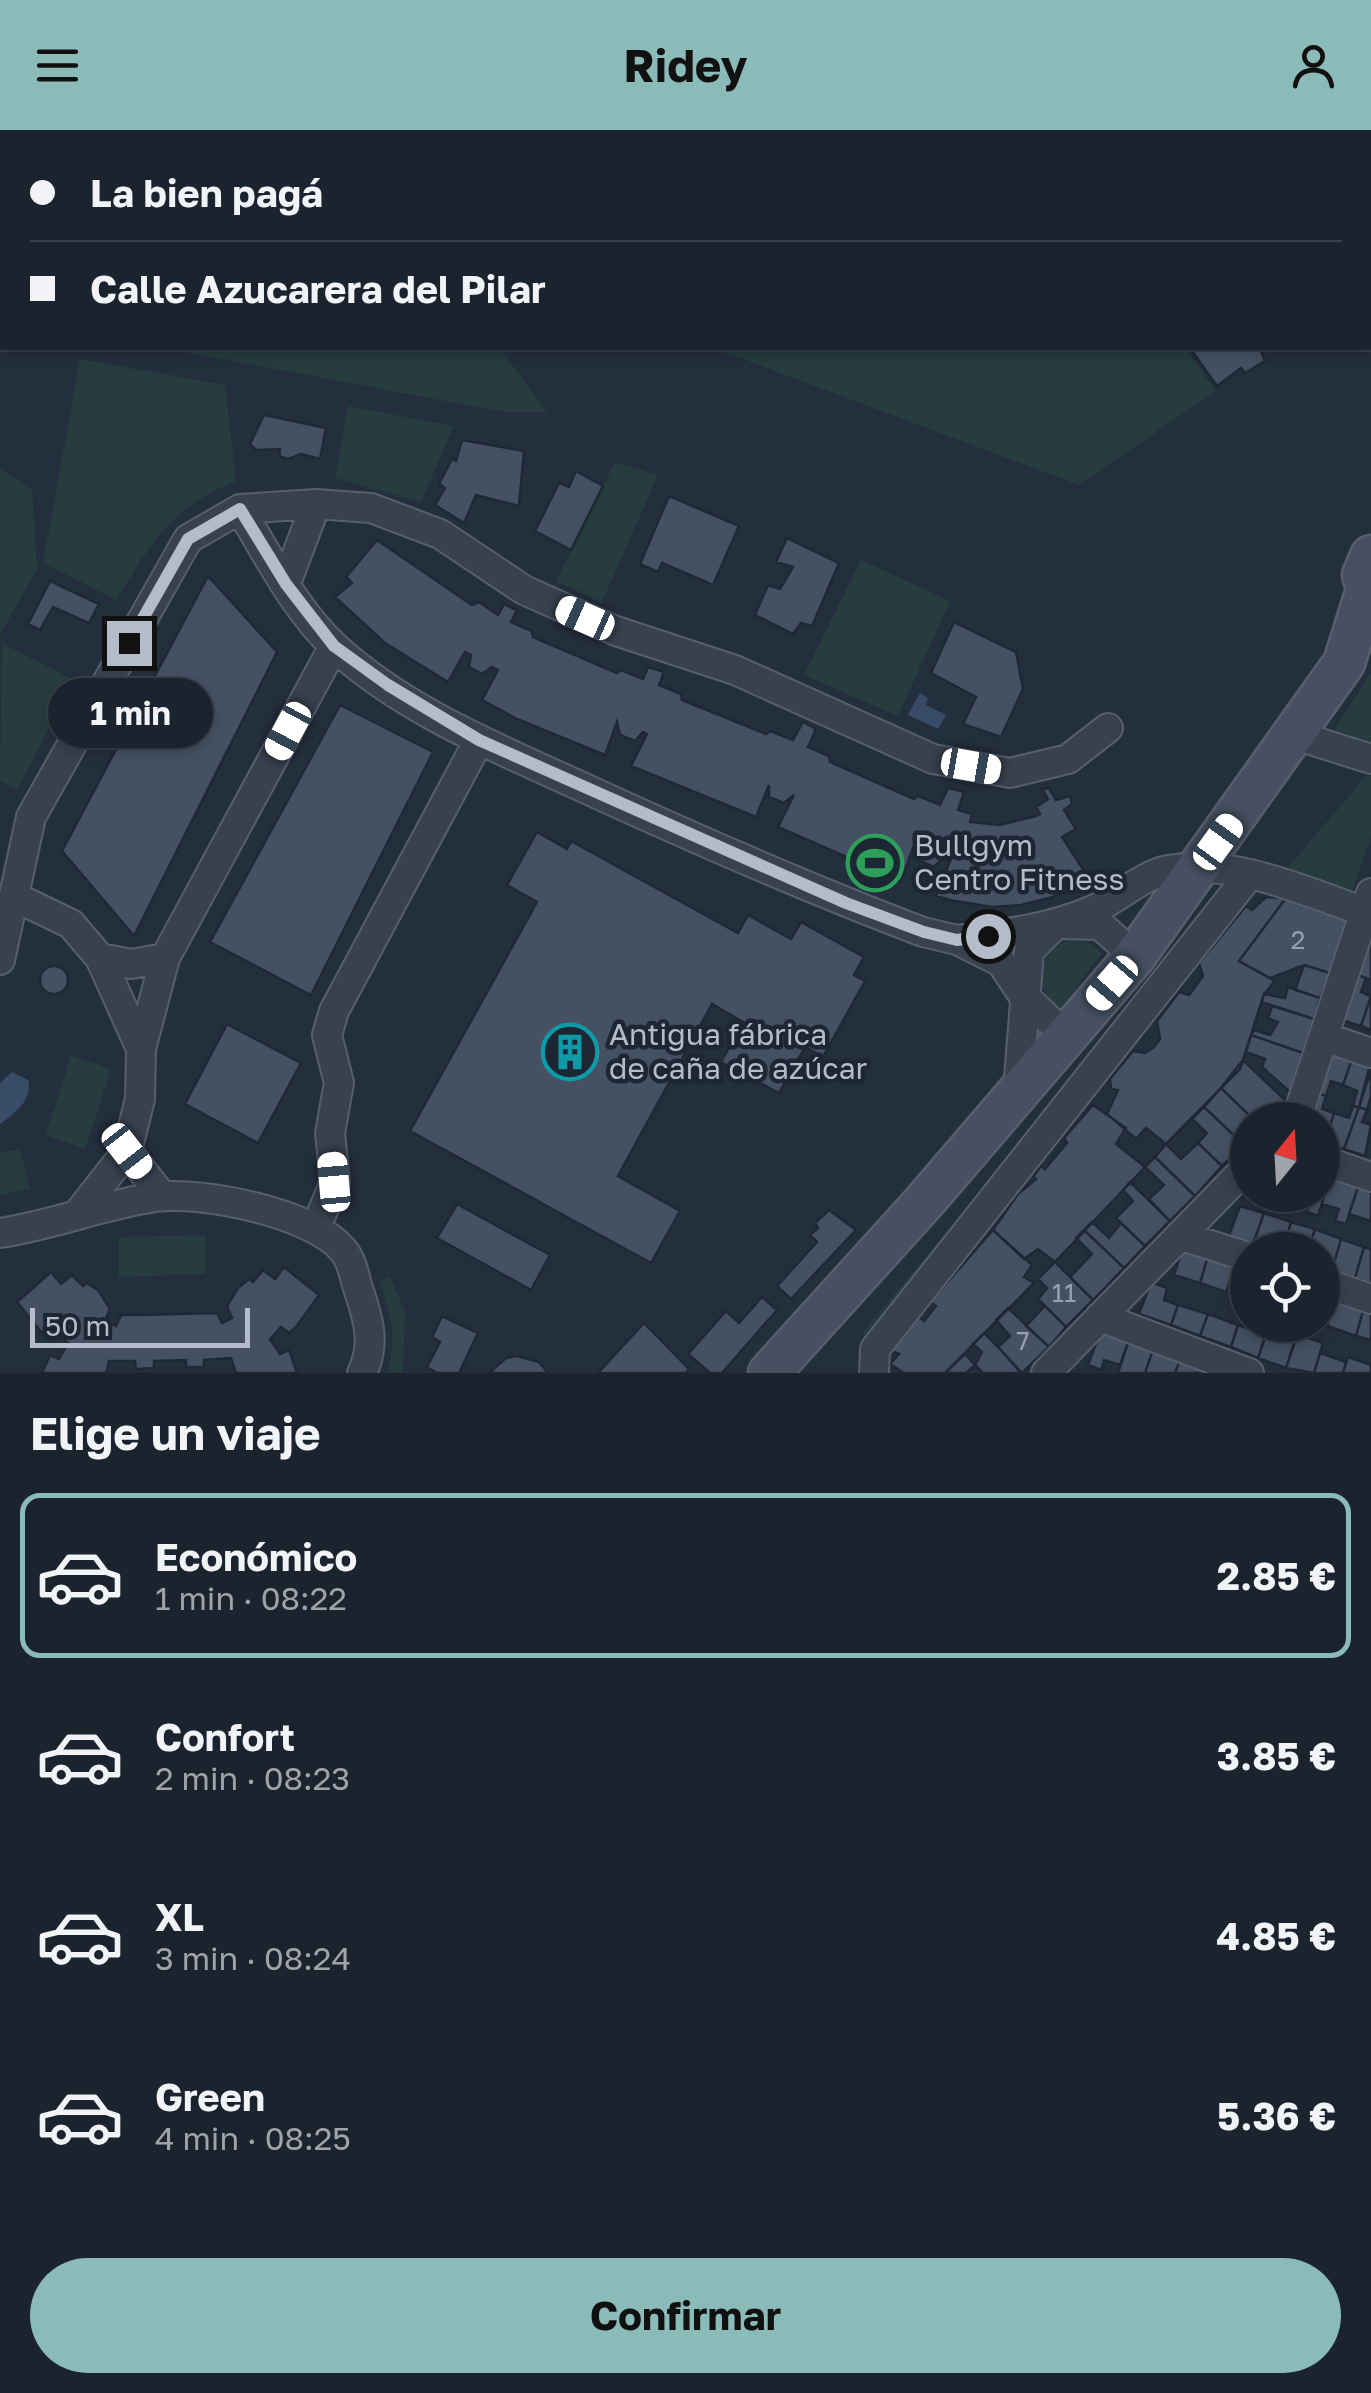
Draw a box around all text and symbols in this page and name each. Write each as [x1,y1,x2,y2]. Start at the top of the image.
icon: menu [30,38,85,93]
text: Ridey [624,38,747,92]
icon: person [1286,38,1341,93]
text: La bien pagá [90,170,323,215]
text: Calle Azucarera del Pilar [90,266,546,311]
car [551,592,619,644]
route end [107,621,152,666]
callout: 1 min [46,678,212,748]
text: 1 min [90,694,171,732]
car [261,697,315,765]
car [939,746,1003,786]
car [1188,809,1248,875]
place label: Bullgym Centro Fitness [914,827,1124,897]
sports icon: Bullgym Centro Fitness [845,833,905,893]
route start [966,914,1011,959]
house number: 2 [1291,924,1305,955]
car [1081,951,1143,1015]
place label: Antigua fábrica de caña de azúcar [609,1016,868,1086]
building icon: Antigua fábrica de caña de azúcar [540,1022,600,1082]
north arrow [1230,1102,1340,1212]
map controls [1230,1102,1340,1342]
car [97,1118,157,1184]
car [316,1151,352,1213]
button: locate [1230,1232,1340,1342]
house number: 11 [1052,1277,1076,1308]
scale bar [30,1303,250,1348]
text: 50 m [45,1309,110,1342]
house number: 7 [1016,1325,1030,1356]
text: Elige un viaje [30,1406,321,1460]
icon: car [35,1531,125,1621]
text: Económico [155,1534,357,1579]
text: 2.85 € [1217,1553,1336,1598]
text: 1 min · 08:22 [155,1579,347,1617]
icon: car [35,1711,125,1801]
text: Confort [155,1714,295,1759]
text: 3.85 € [1217,1733,1336,1778]
text: 2 min · 08:23 [155,1759,350,1797]
icon: car [35,1891,125,1981]
text: XL [155,1894,204,1939]
text: 4.85 € [1216,1913,1336,1958]
text: 3 min · 08:24 [155,1939,351,1977]
icon: car [35,2071,125,2161]
text: Green [155,2074,265,2119]
text: 5.36 € [1217,2093,1336,2138]
text: 4 min · 08:25 [155,2119,351,2157]
button: Confirmar [30,2258,1341,2373]

